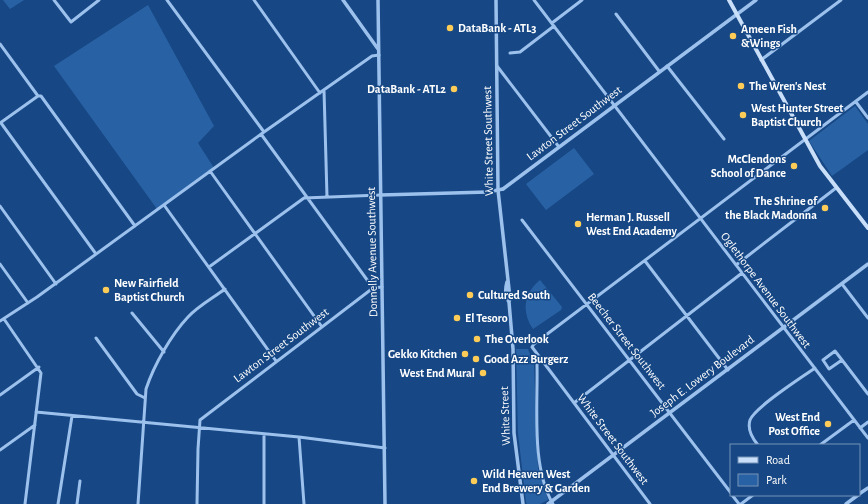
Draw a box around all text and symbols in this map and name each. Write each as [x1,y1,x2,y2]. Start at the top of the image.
place label: DataBank - ATL3 [458,22,536,34]
marker: DataBank - ATL3 [445,23,455,33]
place label: Ameen Fish &Wings [741,23,797,49]
marker: Ameen Fish &Wings [728,31,738,41]
place label: The Wren's Nest [749,80,826,92]
marker: The Wren's Nest [736,81,746,91]
place label: DataBank - ATL2 [367,83,446,95]
street label: Lawton Street Southwest [524,83,624,162]
marker: DataBank - ATL2 [449,84,459,94]
street label: White Street Southwest [481,86,495,196]
place label: West Hunter Street Baptist Church [751,102,843,128]
marker: West Hunter Street Baptist Church [738,110,748,120]
place label: McClendons School of Dance [711,153,786,179]
marker: McClendons School of Dance [789,161,799,171]
street label: Donnelly Avenue Southwest [365,187,380,317]
place label: The Shrine of the Black Madonna [725,195,818,221]
marker: The Shrine of the Black Madonna [820,203,830,213]
place label: Herman J. Russell West End Academy [586,211,678,238]
marker: Herman J. Russell West End Academy [573,219,583,229]
street label: Oglethorpe Avenue Southwest [719,230,813,350]
place label: New Fairfield Baptist Church [114,277,185,303]
marker: New Fairfield Baptist Church [101,285,111,295]
place label: Cultured South [478,289,550,301]
marker: Cultured South [465,290,475,300]
street label: Beecher Street Southwest [586,290,668,392]
street label: Lawton Street Southwest [231,305,331,384]
place label: El Tesoro [465,312,508,324]
marker: El Tesoro [452,313,462,323]
place label: The Overlook [485,333,549,345]
street label: Joseph E. Lowery Boulevard [648,333,757,420]
marker: The Overlook [472,334,482,344]
place label: Gekko Kitchen [388,348,457,360]
marker: Gekko Kitchen [460,349,470,359]
place label: Good Azz Burgerz [484,353,568,365]
marker: Good Azz Burgerz [471,354,481,364]
place label: West End Mural [400,367,475,379]
marker: West End Mural [478,368,488,378]
street label: White Street [498,386,512,446]
street label: White Street Southwest [575,391,651,487]
place label: West End Post Office [768,411,821,437]
marker: West End Post Office [823,419,833,429]
legend [730,444,860,496]
text: Road [766,454,790,466]
place label: Wild Heaven West End Brewery & Garden [482,468,590,495]
text: Park [766,474,787,486]
marker: Wild Heaven West End Brewery & Garden [469,476,479,486]

